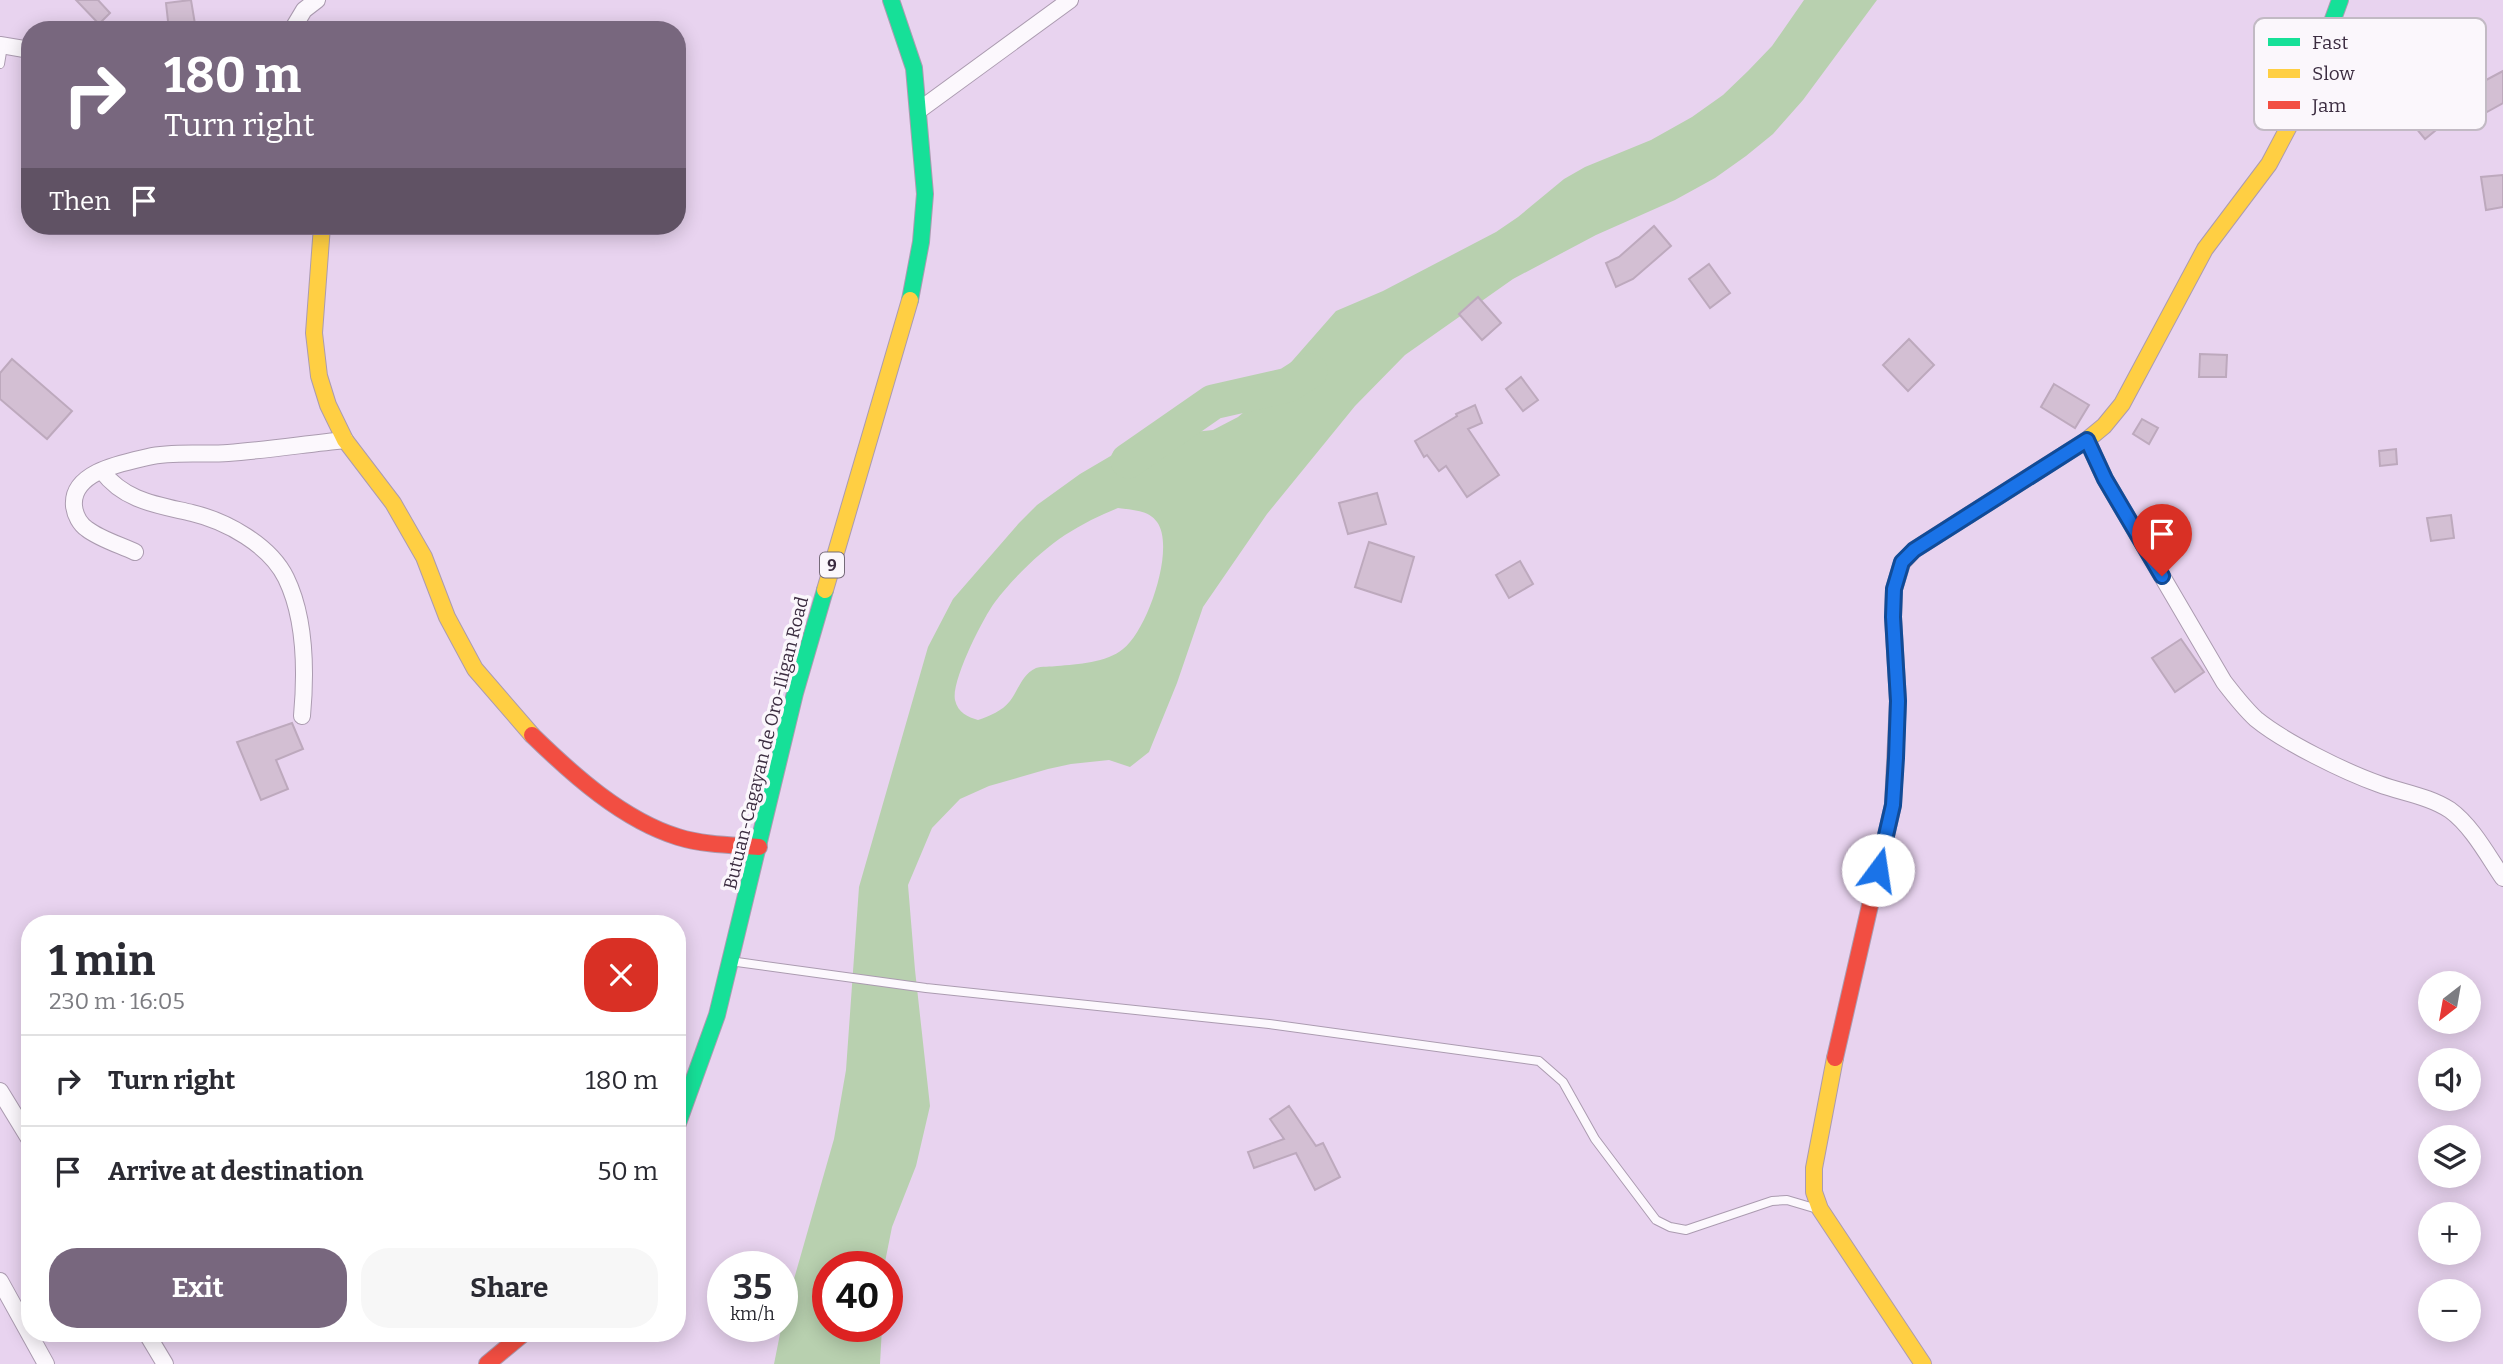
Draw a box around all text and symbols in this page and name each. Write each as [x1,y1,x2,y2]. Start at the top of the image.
legend [2254,18,2486,130]
text: Fast [2312,31,2349,54]
text: 180 m [164,46,301,105]
icon: right [49,49,140,140]
text: Slow [2312,62,2355,85]
text: Jam [2311,94,2346,117]
text: Turn right [164,106,315,144]
icon: arrive [125,182,163,220]
text: Then [49,186,111,217]
pin [2132,504,2192,576]
icon: arrive [2143,515,2181,553]
road number: 9 [820,552,844,578]
street label: Butuan-Cagayan de Oro-Iligan Road [719,594,813,892]
position arrow [1841,833,1915,907]
text: 1 min [49,936,155,986]
button: close [584,938,658,1012]
north arrow [2418,971,2482,1034]
map controls [2418,971,2481,1342]
text: 230 m · 16:05 [49,987,185,1015]
button: sound [2418,1048,2481,1111]
icon: right [49,1062,87,1100]
text: Turn right [108,1065,235,1096]
text: 180 m [585,1065,658,1096]
button: layers [2418,1125,2481,1188]
icon: arrive [49,1153,87,1191]
text: Arrive at destination [108,1156,363,1187]
text: 50 m [597,1156,658,1187]
button: + [2418,1202,2481,1265]
button: Exit [49,1248,347,1328]
button: Share [361,1248,658,1328]
speed limit sign: 40 [812,1251,903,1342]
text: 35 [733,1266,772,1308]
button: − [2418,1279,2481,1342]
text: km/h [730,1303,775,1325]

